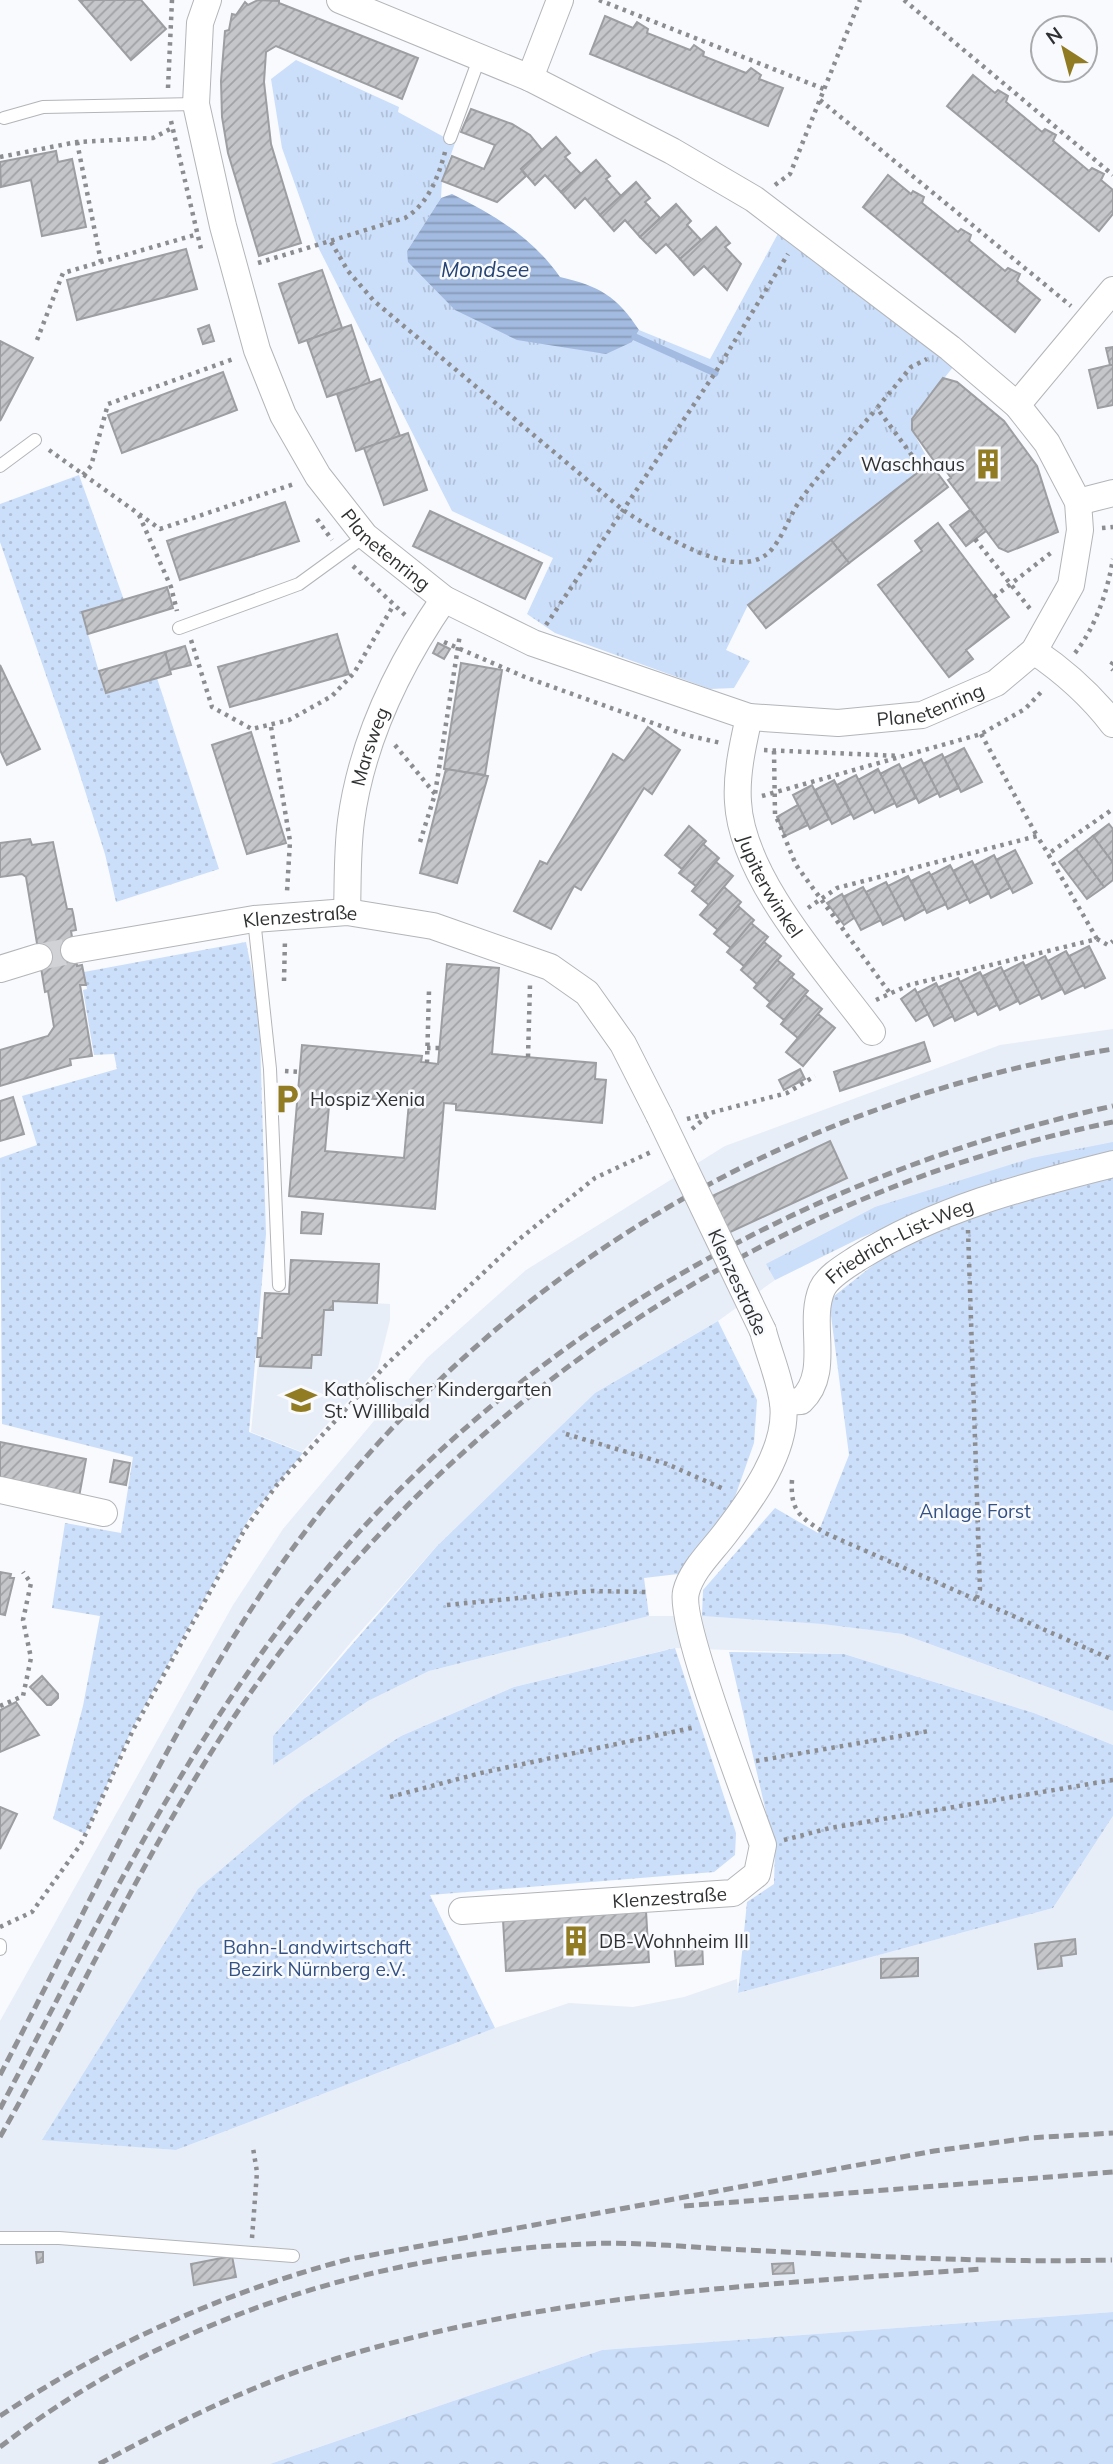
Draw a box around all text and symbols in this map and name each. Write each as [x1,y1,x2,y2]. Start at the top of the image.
north arrow [1029,14,1099,84]
text: N [1041,21,1067,49]
water label: Mondsee [441,256,529,282]
building icon: Waschhaus [971,447,1005,481]
place label: Waschhaus [861,452,965,476]
street label: Planetenring [336,504,435,596]
street label: Planetenring [875,678,988,731]
street label: Marsweg [346,703,394,789]
street label: Jupiterwinkel [733,832,808,942]
street label: Klenzestraße [241,900,359,933]
parking icon: Hospiz Xenia [270,1082,304,1116]
place label: Hospiz Xenia [310,1087,425,1111]
street label: Friedrich-List-Weg [820,1193,976,1289]
street label: Klenzestraße [703,1225,773,1339]
place label: Katholischer Kindergarten St. Willibald [324,1377,552,1423]
school or university icon: Katholischer Kindergarten St. Willibald [284,1383,318,1417]
park label: Anlage Forst [919,1499,1031,1523]
street label: Klenzestraße [612,1881,728,1913]
building icon: DB-Wohnheim III [559,1924,593,1958]
place label: DB-Wohnheim III [599,1929,749,1953]
park label: Bahn-Landwirtschaft Bezirk Nürnberg e.V. [223,1935,411,1981]

